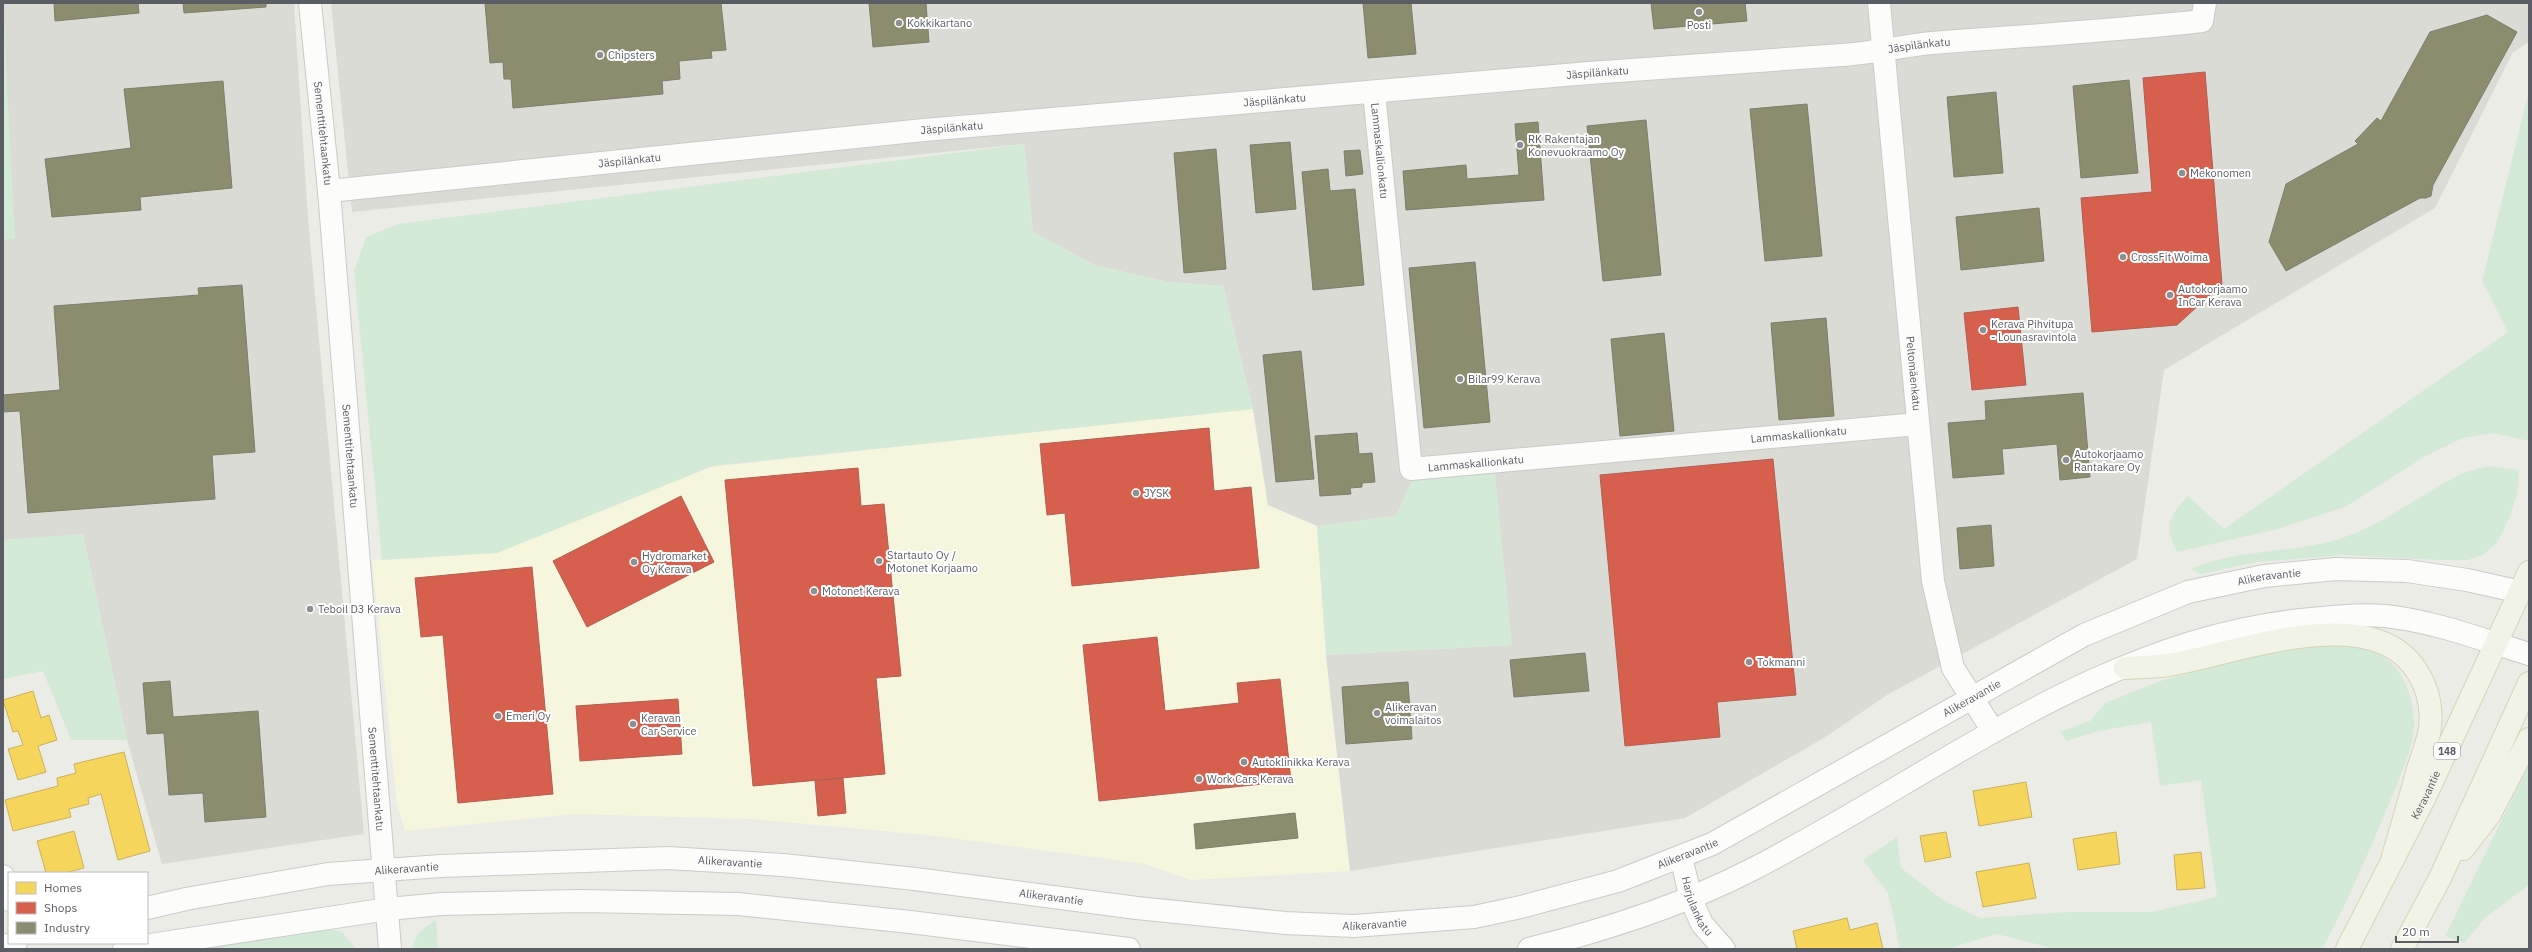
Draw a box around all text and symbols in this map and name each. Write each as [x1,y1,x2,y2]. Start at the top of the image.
marker: Posti [1694,7,1704,17]
place label: Kokkikartano [907,16,972,30]
marker: Kokkikartano [894,18,904,28]
place label: Posti [1687,18,1711,32]
street label: Jäspilänkatu [1887,35,1951,56]
place label: Chipsters [608,48,655,62]
marker: Chipsters [595,50,605,60]
street label: Jäspilänkatu [1565,63,1629,82]
street label: Sementtitehtaankatu [311,81,335,186]
street label: Jäspilänkatu [1243,90,1307,110]
street label: Lammaskallionkatu [1368,102,1391,199]
street label: Jäspilänkatu [920,118,984,137]
place label: RK Rakentajan Konevuokraamo Oy [1528,132,1625,159]
marker: RK Rakentajan Konevuokraamo Oy [1515,140,1525,150]
street label: Jäspilänkatu [597,150,661,170]
place label: Mekonomen [2190,166,2251,180]
marker: Mekonomen [2177,168,2187,178]
place label: CrossFit Woima [2131,250,2208,264]
marker: CrossFit Woima [2118,252,2128,262]
place label: Autokorjaamo InCar Kerava [2178,282,2247,309]
marker: Autokorjaamo InCar Kerava [2165,290,2175,300]
place label: Kerava Pihvitupa - Lounasravintola [1991,317,2076,344]
marker: Kerava Pihvitupa - Lounasravintola [1978,325,1988,335]
street label: Peltomäenkatu [1903,335,1924,411]
place label: Bilar99 Kerava [1468,372,1540,386]
marker: Bilar99 Kerava [1455,374,1465,384]
street label: Sementtitehtaankatu [339,404,362,509]
street label: Lammaskallionkatu [1750,423,1847,446]
place label: Autokorjaamo Rantakare Oy [2074,447,2143,474]
street label: Lammaskallionkatu [1427,452,1525,474]
marker: Autokorjaamo Rantakare Oy [2061,455,2071,465]
place label: JYSK [1144,486,1169,500]
marker: JYSK [1131,488,1141,498]
place label: Startauto Oy / Motonet Korjaamo [887,548,978,575]
place label: Hydromarket Oy Kerava [642,549,707,576]
marker: Startauto Oy / Motonet Korjaamo [874,556,884,566]
marker: Hydromarket Oy Kerava [629,557,639,567]
street label: Alikeravantie [2236,565,2302,588]
place label: Motonet Kerava [822,584,900,598]
marker: Motonet Kerava [809,586,819,596]
place label: Teboil D3 Kerava [318,602,401,616]
marker: Teboil D3 Kerava [305,604,315,614]
place label: Tokmanni [1757,655,1805,669]
marker: Tokmanni [1744,657,1754,667]
street label: Alikeravantie [1940,676,2003,720]
place label: Alikeravan voimalaitos [1385,700,1442,727]
marker: Alikeravan voimalaitos [1372,708,1382,718]
place label: Emeri Oy [506,709,551,723]
marker: Emeri Oy [493,711,503,721]
place label: Keravan Car Service [641,711,697,738]
marker: Keravan Car Service [628,719,638,729]
street label: Sementtitehtaankatu [365,726,387,832]
road number: 148 [2434,743,2460,759]
place label: Autoklinikka Kerava [1252,755,1350,769]
marker: Autoklinikka Kerava [1239,757,1249,767]
street label: Keravantie [2408,768,2443,822]
place label: Work Cars Kerava [1207,772,1294,786]
marker: Work Cars Kerava [1194,774,1204,784]
street label: Alikeravantie [1655,835,1721,872]
street label: Alikeravantie [698,853,763,871]
street label: Alikeravantie [374,859,439,878]
legend [8,872,148,944]
street label: Harjulankatu [1679,875,1716,939]
text: Homes [44,880,82,895]
street label: Alikeravantie [1018,886,1084,908]
text: Shops [44,900,77,915]
street label: Alikeravantie [1342,915,1407,933]
scale bar [2396,918,2458,944]
text: Industry [44,920,90,935]
text: 20 m [2402,924,2430,939]

